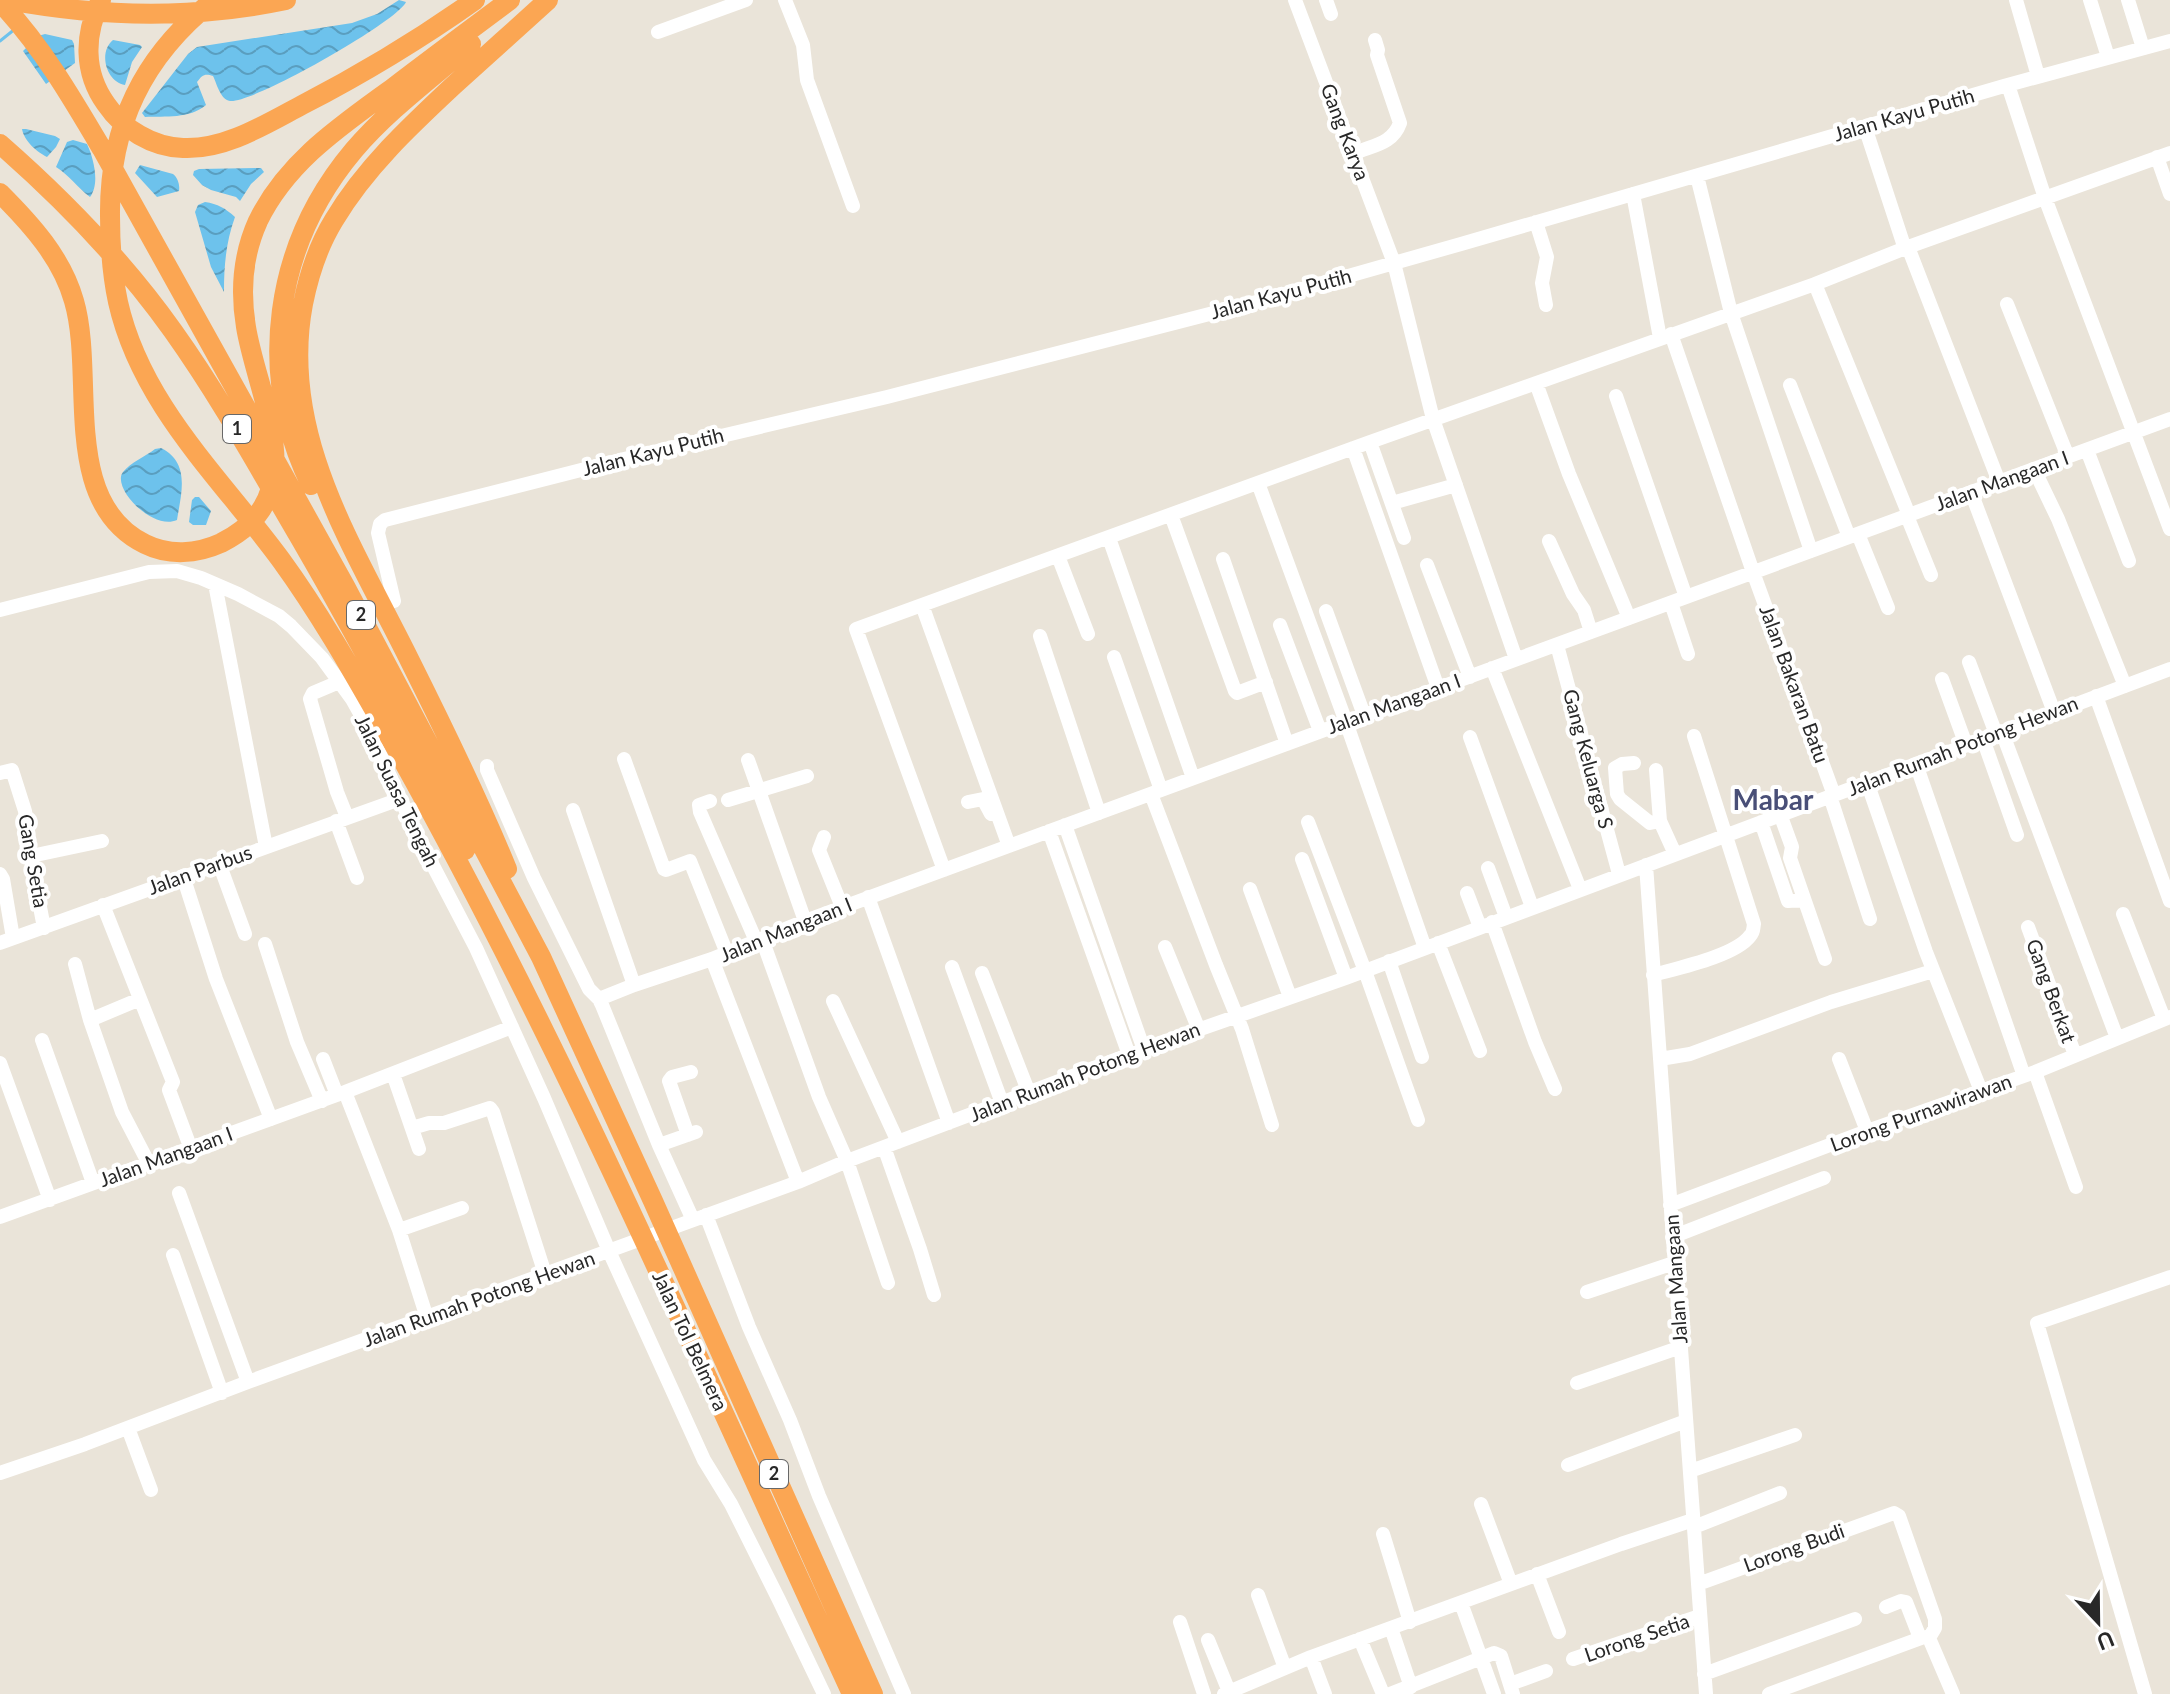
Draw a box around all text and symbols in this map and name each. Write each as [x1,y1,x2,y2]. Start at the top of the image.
street label: Gang Karya [1317,80,1375,183]
street label: Jalan Kayu Putih [1831,83,1977,146]
street label: Jalan Kayu Putih [1208,263,1354,323]
road number: 1 [223,415,251,443]
street label: Jalan Kayu Putih [580,422,726,480]
street label: Jalan Mangaan I [1932,445,2072,515]
road number: 2 [347,601,375,629]
street label: Jalan Bakaran Batu [1755,602,1835,766]
street label: Jalan Mangaan I [1324,668,1464,738]
street label: Gang Keluarga S [1559,686,1619,831]
street label: Jalan Rumah Potong Hewan [1844,690,2081,800]
street label: Jalan Suasa Tengah [351,711,445,871]
district label: Mabar [1733,782,1814,816]
street label: Gang Setia [14,812,54,910]
street label: Jalan Parbus [144,839,255,899]
street label: Jalan Mangaan I [716,892,855,967]
street label: Gang Berkat [2022,935,2082,1046]
street label: Jalan Rumah Potong Hewan [966,1016,1203,1126]
street label: Lorong Purnawirawan [1827,1068,2015,1156]
street label: Jalan Mangaan I [96,1121,236,1191]
street label: Jalan Mangaan [1659,1214,1691,1345]
street label: Jalan Rumah Potong Hewan [360,1245,598,1351]
street label: Jalan Tol Belmera [648,1267,734,1414]
road number: 2 [760,1460,788,1488]
street label: Lorong Budi [1740,1518,1847,1576]
north arrow [2058,1582,2138,1662]
street label: Lorong Setia [1581,1608,1692,1666]
text: U [2093,1625,2118,1657]

